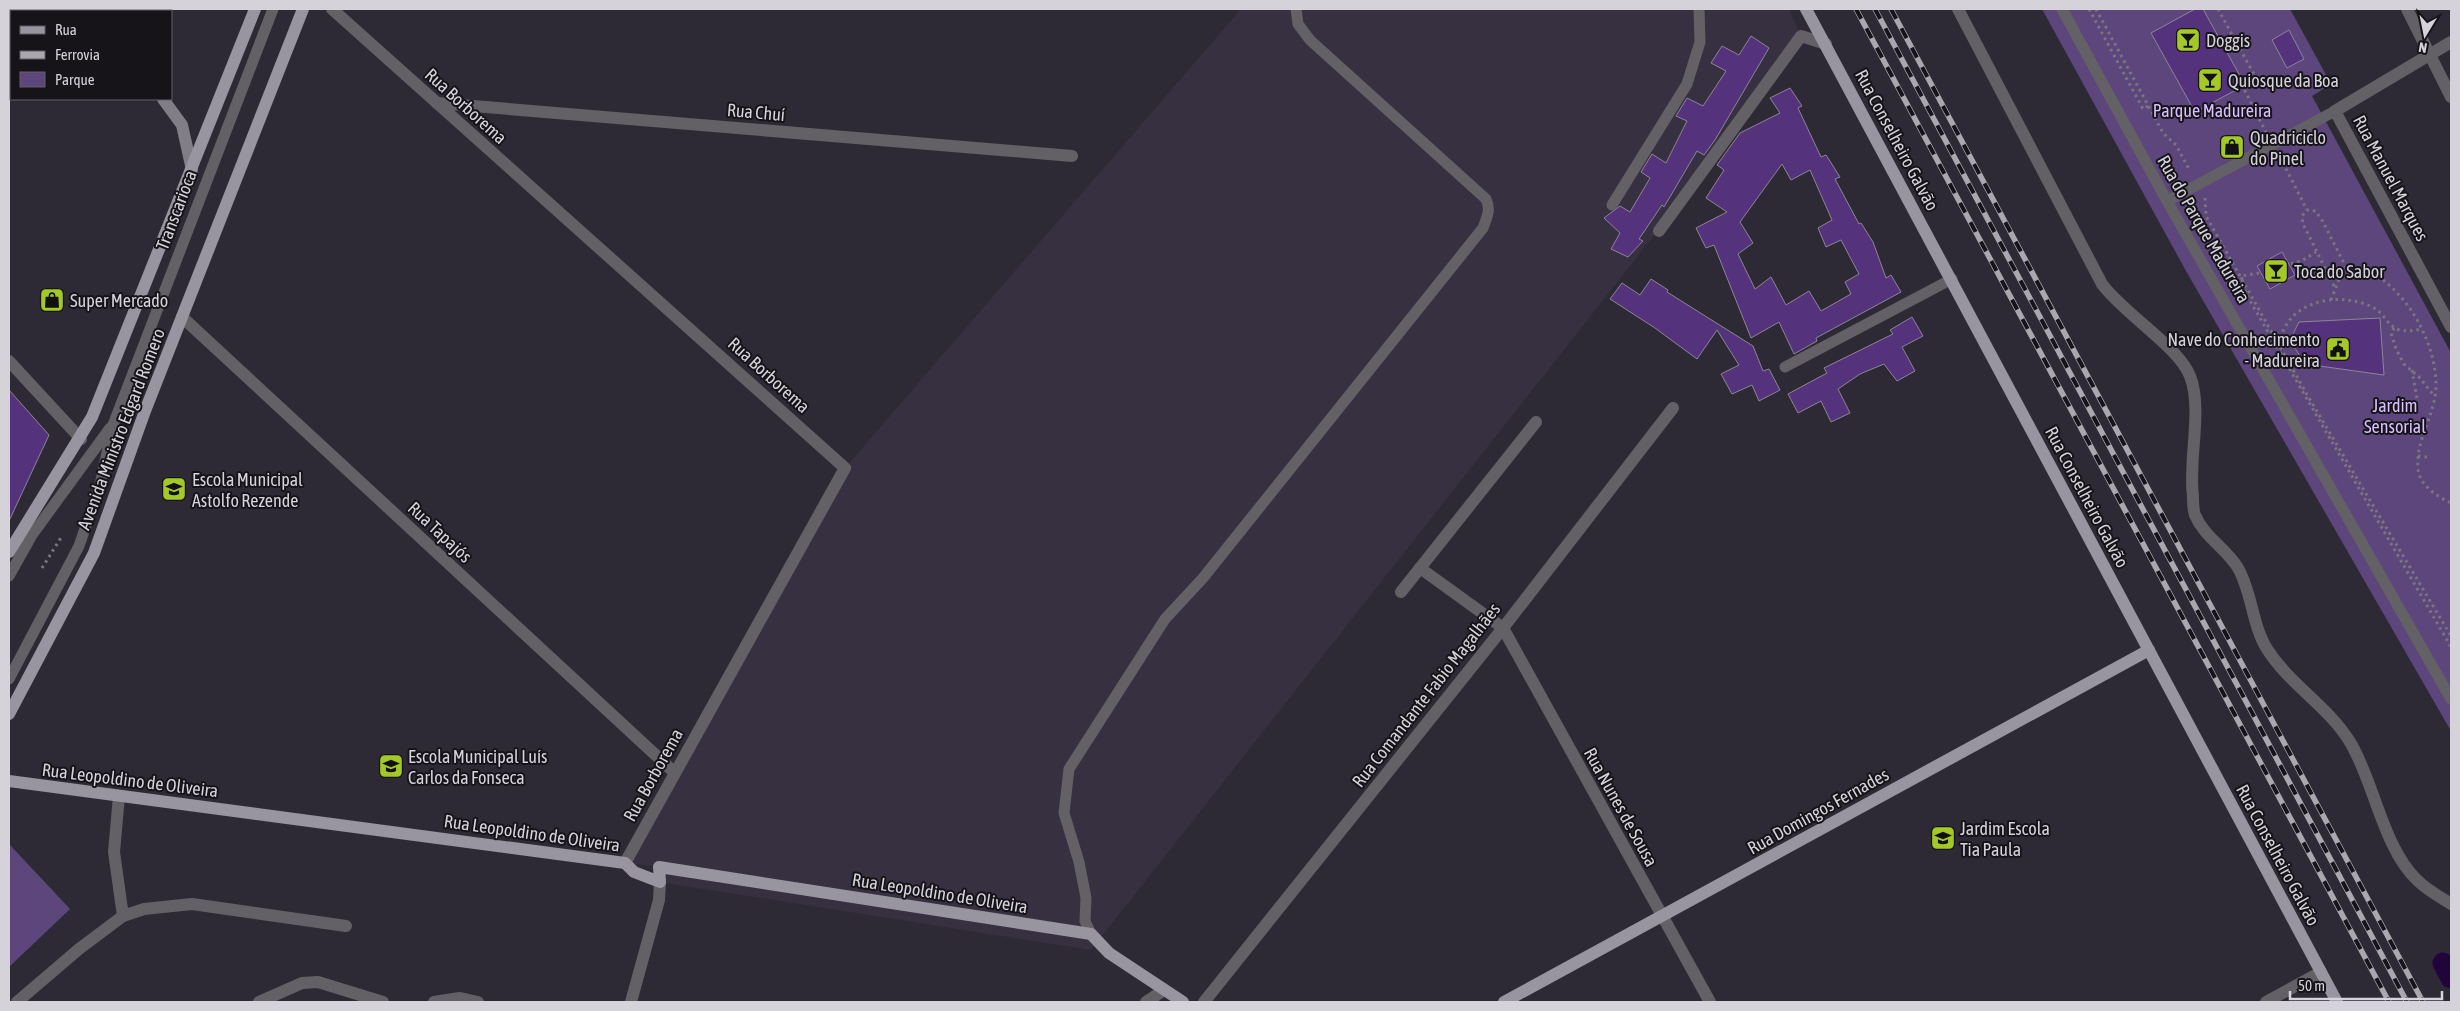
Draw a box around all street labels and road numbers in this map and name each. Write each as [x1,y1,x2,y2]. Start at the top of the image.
street label: Rua Borborema [421,64,511,148]
street label: Rua Conselheiro Galvão [1851,66,1943,214]
street label: Rua Chuí [726,99,786,125]
street label: Rua Manuel Marques [2349,112,2433,244]
street label: Rua do Parque Madureira [2153,152,2255,306]
street label: Transcarioca [151,167,201,253]
street label: Avenida Ministro Edgard Romero [73,325,169,533]
street label: Rua Borborema [724,333,814,417]
street label: Rua Conselheiro Galvão [2041,423,2133,571]
street label: Rua Tapajós [404,497,476,567]
street label: Rua Comandante Fabio Magalhães [1348,599,1504,791]
street label: Rua Borborema [619,725,687,825]
street label: Rua Nunes de Sousa [1580,744,1662,870]
street label: Rua Leopoldino de Oliveira [41,759,219,801]
street label: Rua Domingos Fernades [1744,763,1892,859]
street label: Rua Conselheiro Galvão [2232,781,2324,929]
street label: Rua Leopoldino de Oliveira [443,810,621,856]
street label: Rua Leopoldino de Oliveira [851,869,1029,917]

